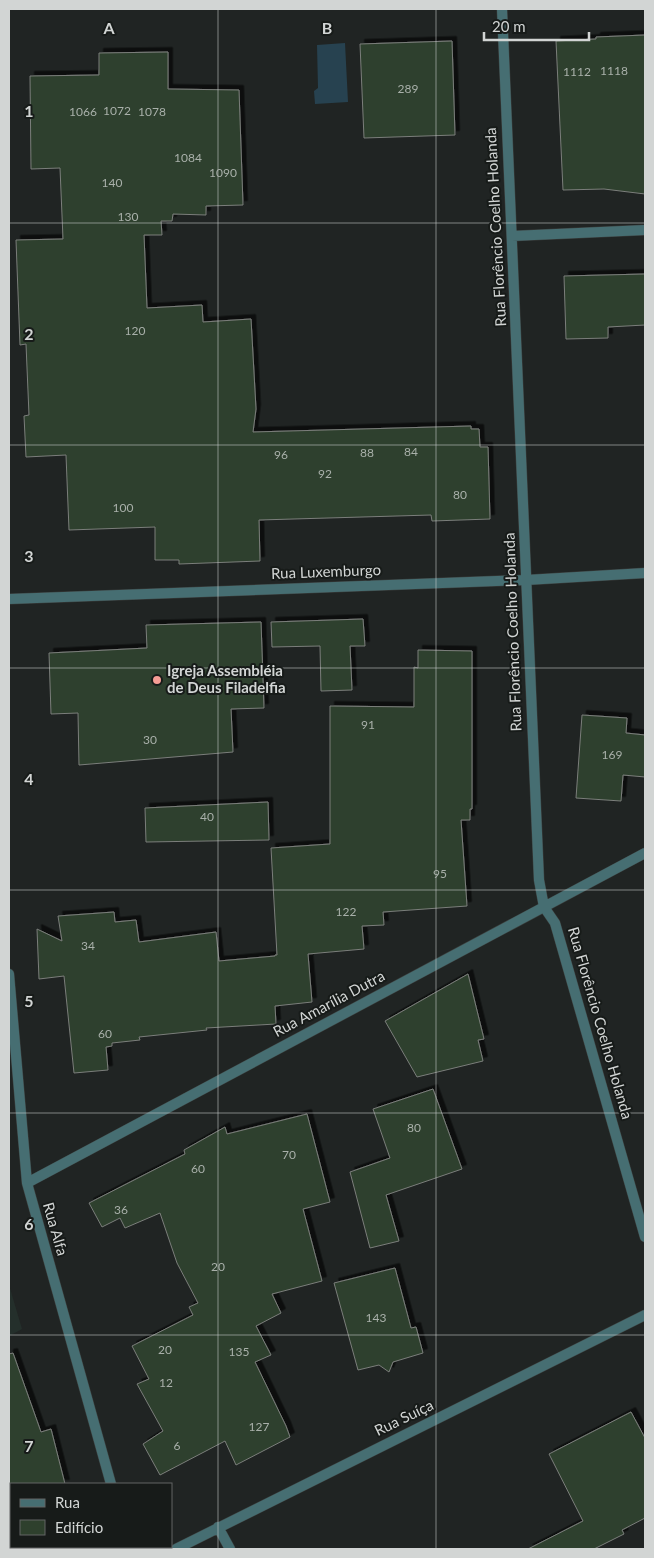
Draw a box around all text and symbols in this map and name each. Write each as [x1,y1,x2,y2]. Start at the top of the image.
scale bar [484,10,589,42]
text: 20 m [492,17,526,35]
text: A [102,18,115,37]
text: B [322,18,332,37]
house number: 1118 [600,63,628,78]
house number: 1112 [563,64,591,79]
house number: 289 [398,81,418,96]
text: 1 [24,101,34,120]
house number: 1072 [103,103,131,118]
house number: 1066 [69,104,97,119]
house number: 1078 [138,104,166,119]
street label: Rua Florêncio Coelho Holanda [481,127,509,327]
house number: 1084 [174,150,202,165]
house number: 1090 [209,165,237,180]
house number: 140 [102,175,122,190]
house number: 130 [118,209,138,224]
house number: 120 [125,323,145,338]
text: 2 [24,324,34,343]
house number: 84 [404,444,418,459]
house number: 88 [360,445,374,460]
house number: 96 [274,447,288,462]
house number: 92 [318,466,332,481]
house number: 80 [453,487,467,502]
house number: 100 [113,500,133,515]
street label: Rua Florêncio Coelho Holanda [500,532,524,732]
text: 3 [24,546,34,565]
street label: Rua Luxemburgo [271,560,381,582]
place label: Igreja Assembléia de Deus Filadelfia [167,661,286,696]
marker: Igreja Assembléia de Deus Filadelfia [151,674,163,686]
house number: 91 [361,717,375,732]
house number: 30 [143,732,157,747]
house number: 169 [602,747,622,762]
text: 4 [24,769,34,788]
house number: 40 [200,809,214,824]
house number: 95 [433,866,447,881]
house number: 122 [336,904,356,919]
street label: Rua Florêncio Coelho Holanda [565,925,637,1121]
house number: 34 [81,938,95,953]
street label: Rua Amarília Dutra [270,966,387,1040]
text: 5 [24,991,34,1010]
house number: 60 [98,1026,112,1041]
house number: 80 [407,1120,421,1135]
house number: 70 [282,1147,296,1162]
house number: 60 [191,1161,205,1176]
street label: Rua Alfa [40,1200,72,1257]
house number: 36 [114,1202,128,1217]
text: 6 [24,1214,34,1233]
house number: 20 [211,1259,225,1274]
house number: 143 [366,1310,386,1325]
house number: 20 [158,1342,172,1357]
house number: 135 [229,1344,249,1359]
house number: 12 [159,1375,173,1390]
street label: Rua Suíça [371,1395,436,1439]
house number: 127 [249,1419,269,1434]
text: 7 [24,1436,34,1455]
house number: 6 [174,1438,181,1453]
legend [10,1483,172,1548]
text: Rua [55,1493,80,1511]
text: Edifício [55,1518,103,1536]

